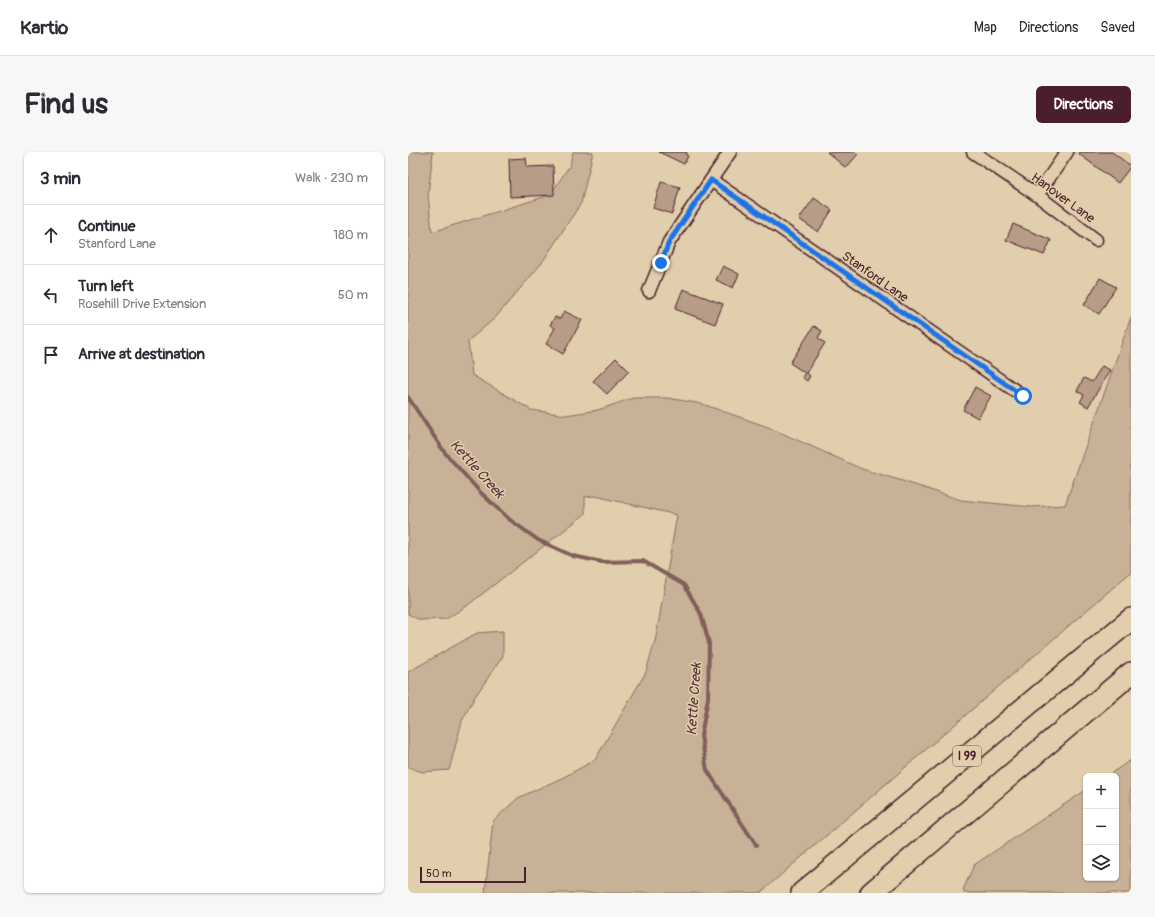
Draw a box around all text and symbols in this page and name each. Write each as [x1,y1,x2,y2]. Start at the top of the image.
text: Kartio [20,16,68,40]
text: Map [974,19,997,36]
text: Directions [1019,19,1078,36]
text: Saved [1100,19,1135,36]
button: Directions [1036,86,1131,123]
text: Find us [24,87,108,122]
text: 3 min [40,168,81,189]
street label: Hanover Lane [1028,169,1098,227]
text: Walk · 230 m [295,170,368,186]
text: Continue [78,217,136,236]
icon: ahead [40,224,62,246]
text: 180 m [333,227,368,243]
text: Stanford Lane [78,236,156,252]
street label: Stanford Lane [839,248,912,306]
route end [652,254,670,272]
text: Turn left [78,277,134,296]
icon: left [40,284,62,306]
text: 50 m [338,287,368,303]
text: Rosehill Drive Extension [78,296,206,312]
icon: arrive [40,344,62,366]
text: Arrive at destination [78,345,205,364]
route start [1014,387,1032,405]
water label: Kettle Creek [446,436,508,503]
water label: Kettle Creek [683,661,705,736]
road number: I 99 [953,746,981,766]
map controls [1083,773,1119,881]
button: + [1083,773,1119,809]
button: − [1083,809,1119,845]
button: layers [1083,845,1119,881]
scale bar [420,865,526,884]
text: 50 m [426,867,452,880]

